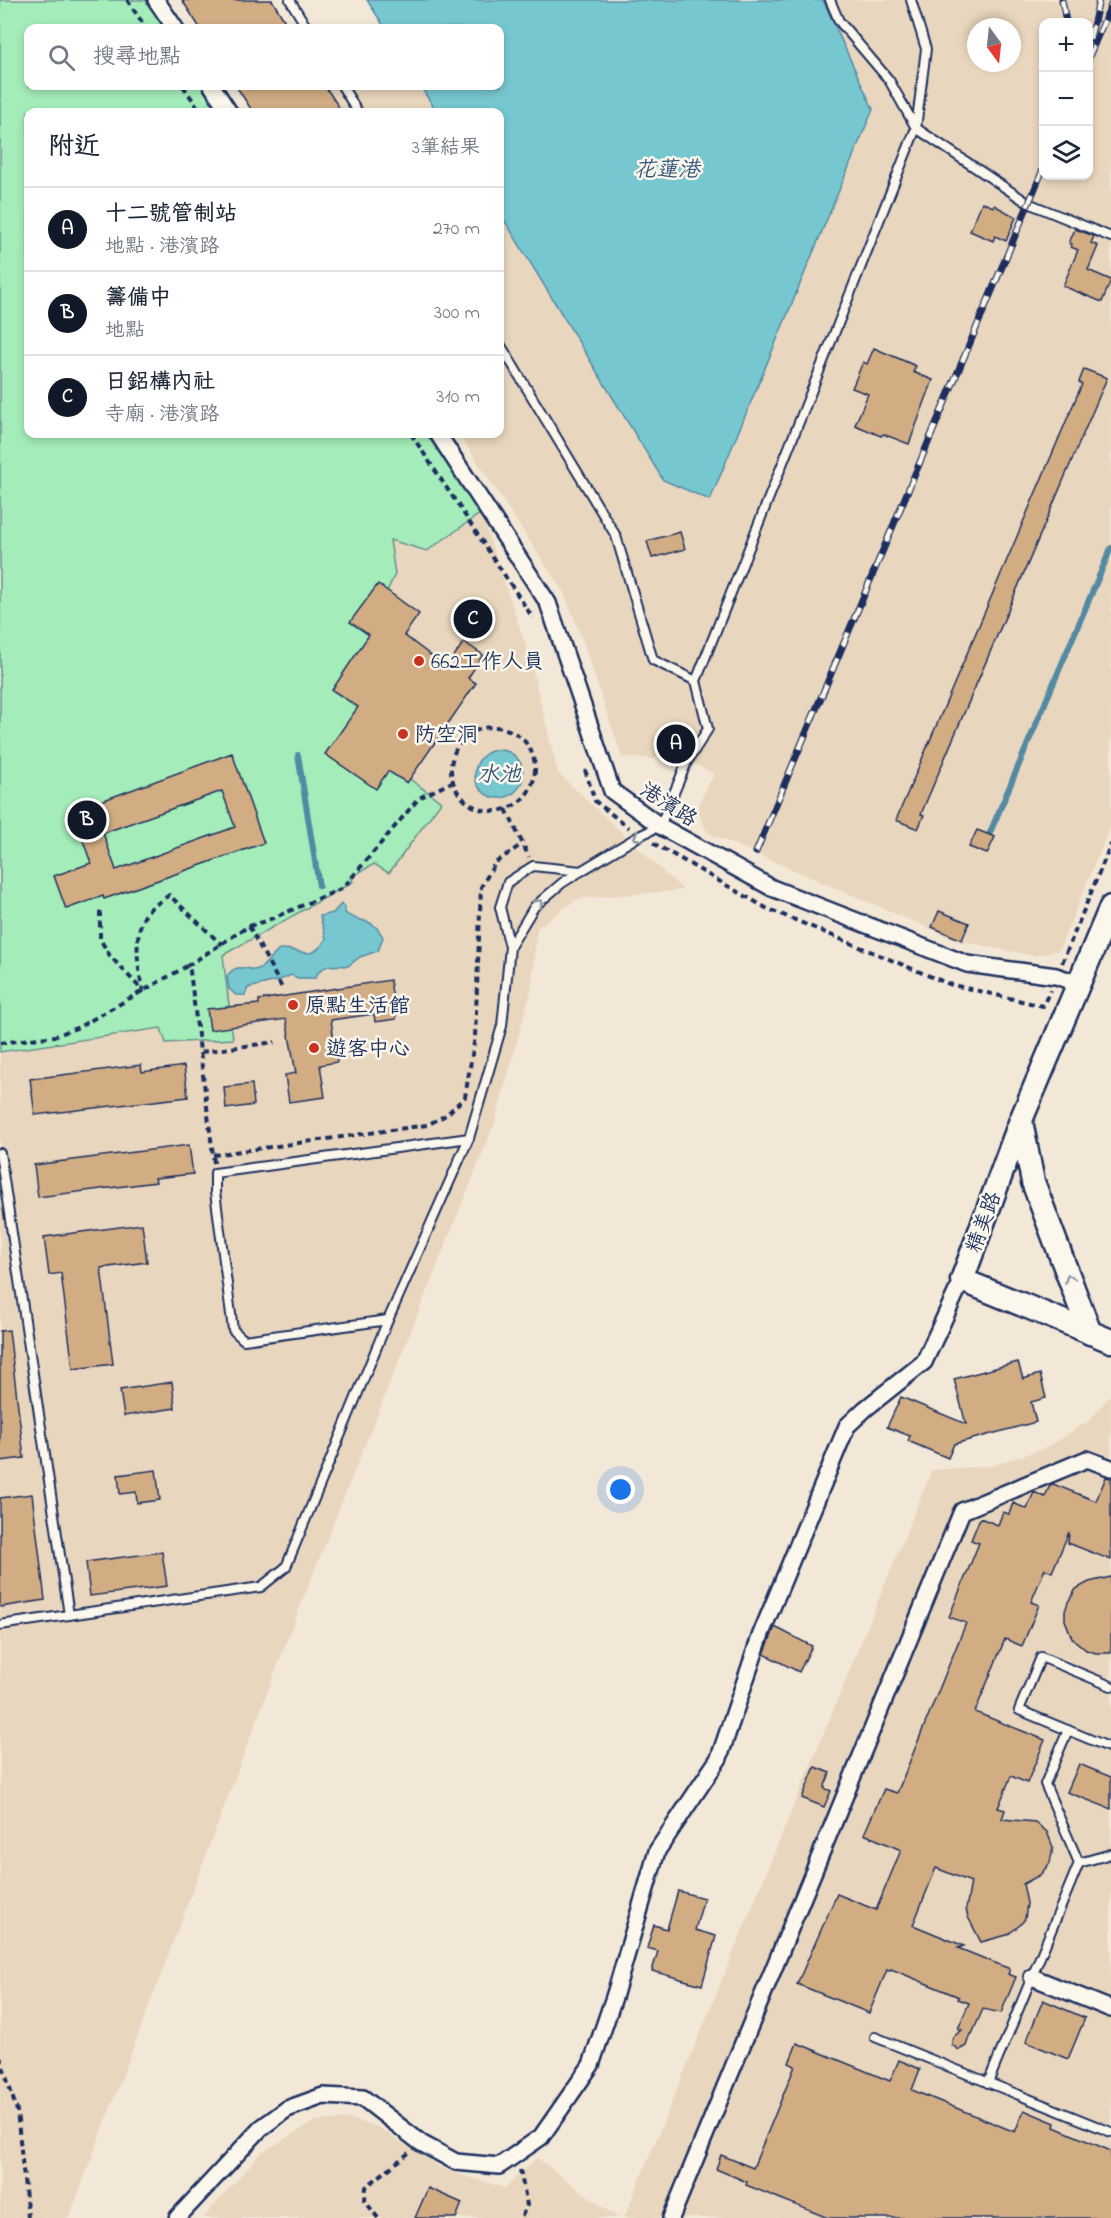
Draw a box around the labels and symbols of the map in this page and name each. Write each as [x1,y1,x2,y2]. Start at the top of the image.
north arrow [967,18,1021,72]
water label: 花蓮港 [634,155,702,187]
pin: C [454,596,492,642]
place label: 662工作人員 [431,648,544,678]
marker: 662工作人員 [412,654,426,668]
place label: 防空洞 [415,721,478,751]
pin: A [656,722,696,766]
marker: 防空洞 [396,727,410,741]
water label: 水池 [477,760,522,792]
street label: 港濱路 [633,776,702,835]
pin: B [68,798,106,842]
one-way arrow [632,830,643,842]
one-way arrow [532,900,543,911]
place label: 原點生活館 [305,992,410,1022]
marker: 原點生活館 [286,998,300,1012]
place label: 遊客中心 [326,1035,410,1065]
marker: 遊客中心 [307,1041,321,1055]
street label: 精美路 [960,1188,1010,1257]
one-way arrow [1064,1273,1077,1284]
your location [606,1475,635,1504]

